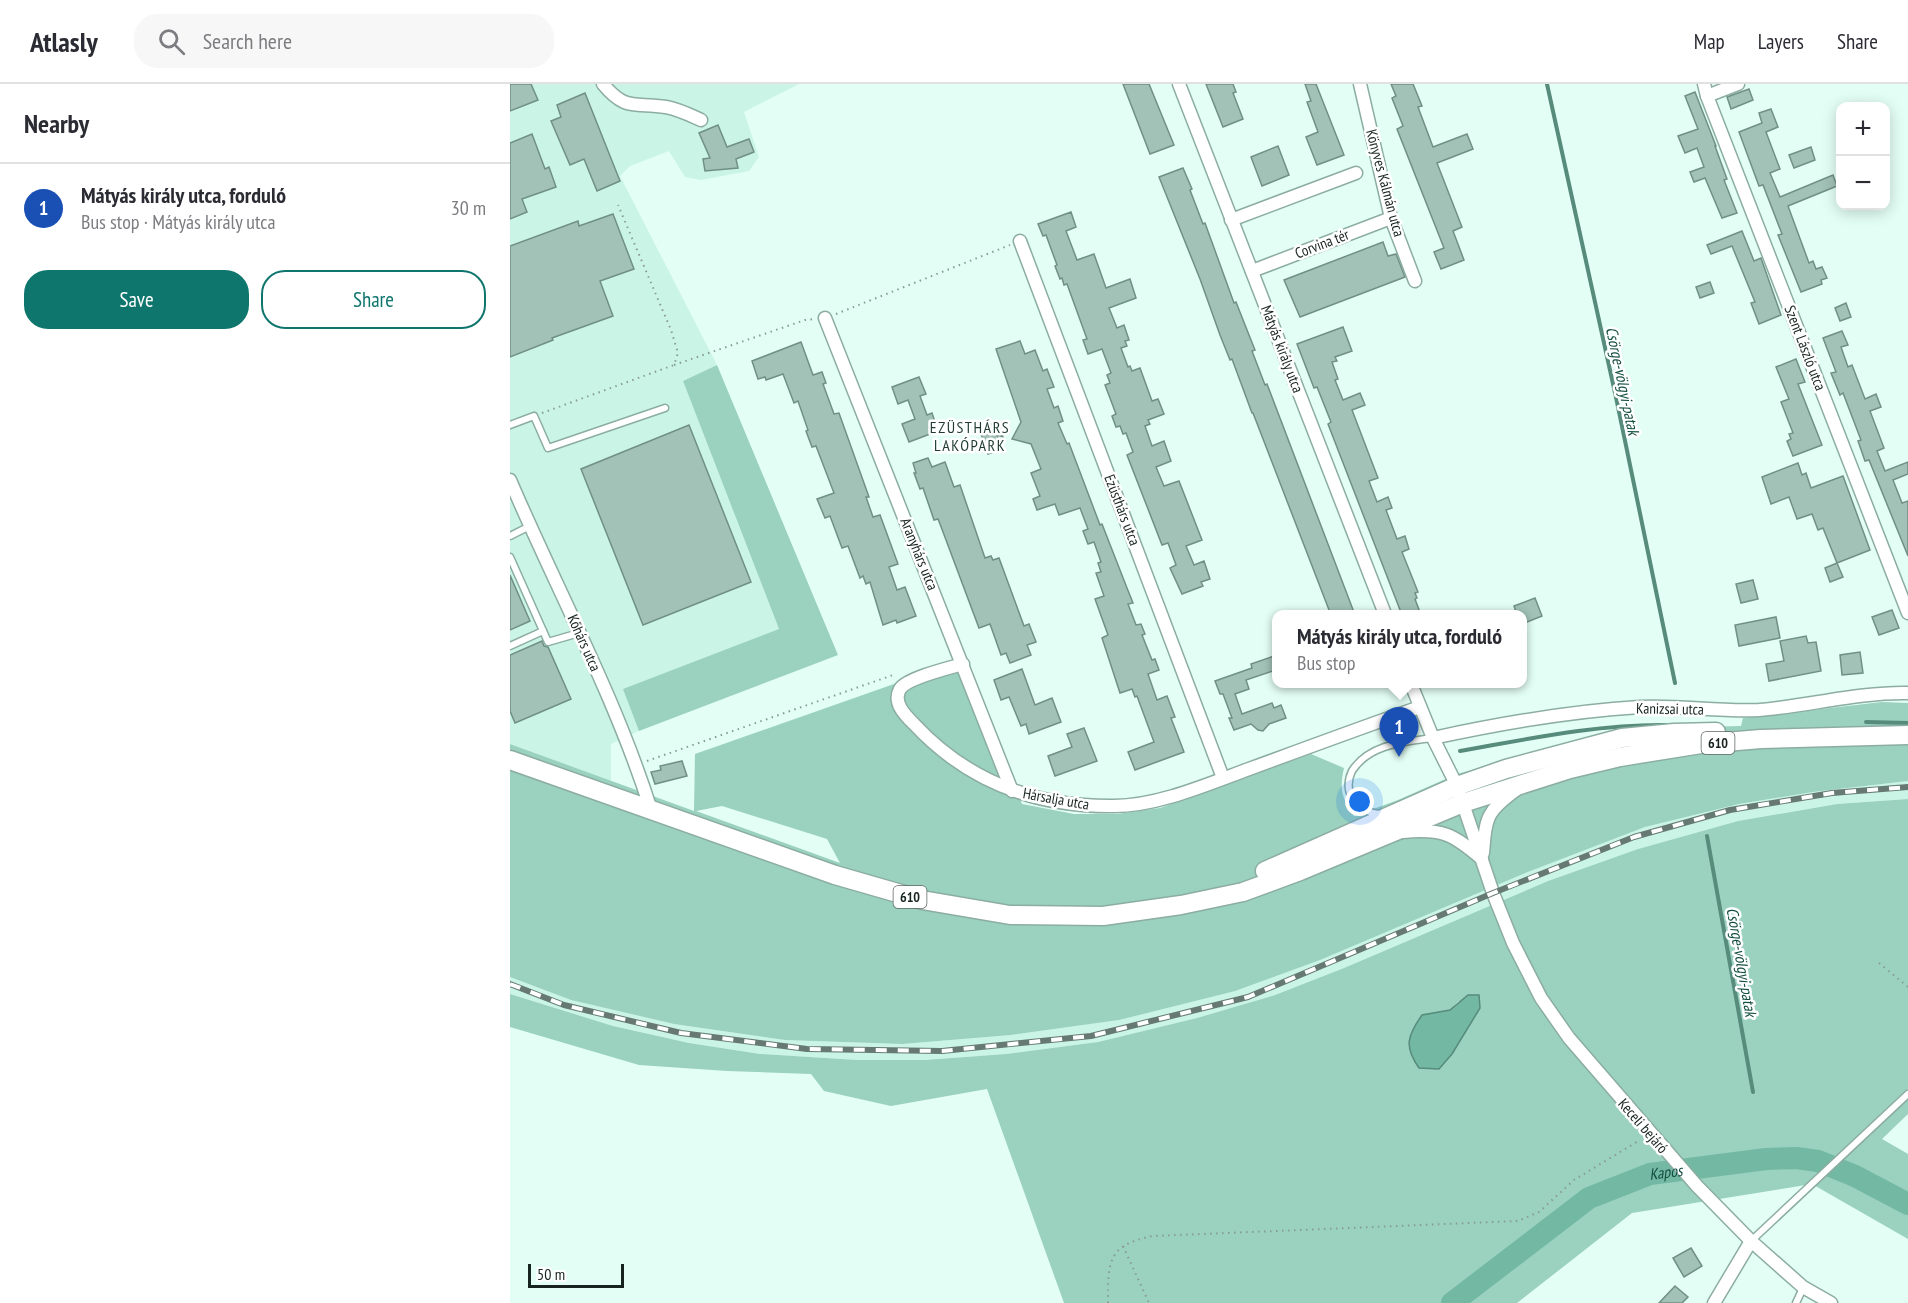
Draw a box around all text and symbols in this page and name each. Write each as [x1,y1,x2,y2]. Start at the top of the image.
search box [134,14,554,68]
text: Atlasly [30,23,98,60]
icon: search [155,25,188,58]
text: Search here [203,27,292,55]
text: Map [1694,28,1725,55]
text: Layers [1758,28,1804,55]
text: Share [1837,28,1878,55]
map controls [1836,102,1890,210]
button: + [1836,102,1890,156]
text: Nearby [24,107,89,140]
street label: Könyves Kálmán utca [1362,127,1409,239]
button: − [1836,156,1890,210]
text: Mátyás király utca, forduló [81,181,286,209]
text: 1 [39,195,48,221]
text: 30 m [451,195,486,221]
text: Bus stop · Mátyás király utca [81,209,275,235]
street label: Corvina tér [1292,224,1352,262]
button: Save [24,270,249,329]
button: Share [261,270,486,329]
street label: Mátyás király utca [1257,302,1308,395]
street label: Szent László utca [1781,303,1830,393]
water label: Csörge-völgyi-patak [1602,325,1645,439]
district label: EZÜSTHÁRS LAKÓPARK [930,417,1010,455]
street label: Ezüsthárs utca [1100,472,1145,548]
street label: Aranyhárs utca [896,515,943,593]
popup [1272,610,1527,688]
street label: Kőhárs utca [564,611,605,674]
text: Mátyás király utca, forduló [1297,622,1502,650]
text: Bus stop [1297,650,1356,676]
street label: Kanizsai utca [1636,698,1704,719]
pin: 1 [1380,708,1418,757]
road number: 610 [1702,732,1734,754]
street label: Hársalja utca [1021,783,1091,814]
your location [1345,787,1374,816]
road number: 610 [894,886,926,908]
water label: Csörge-völgyi-patak [1723,906,1762,1020]
street label: Keceli bejáró [1614,1094,1672,1157]
water label: Kapos [1648,1160,1685,1184]
scale bar [528,1261,624,1288]
text: 50 m [537,1264,565,1284]

